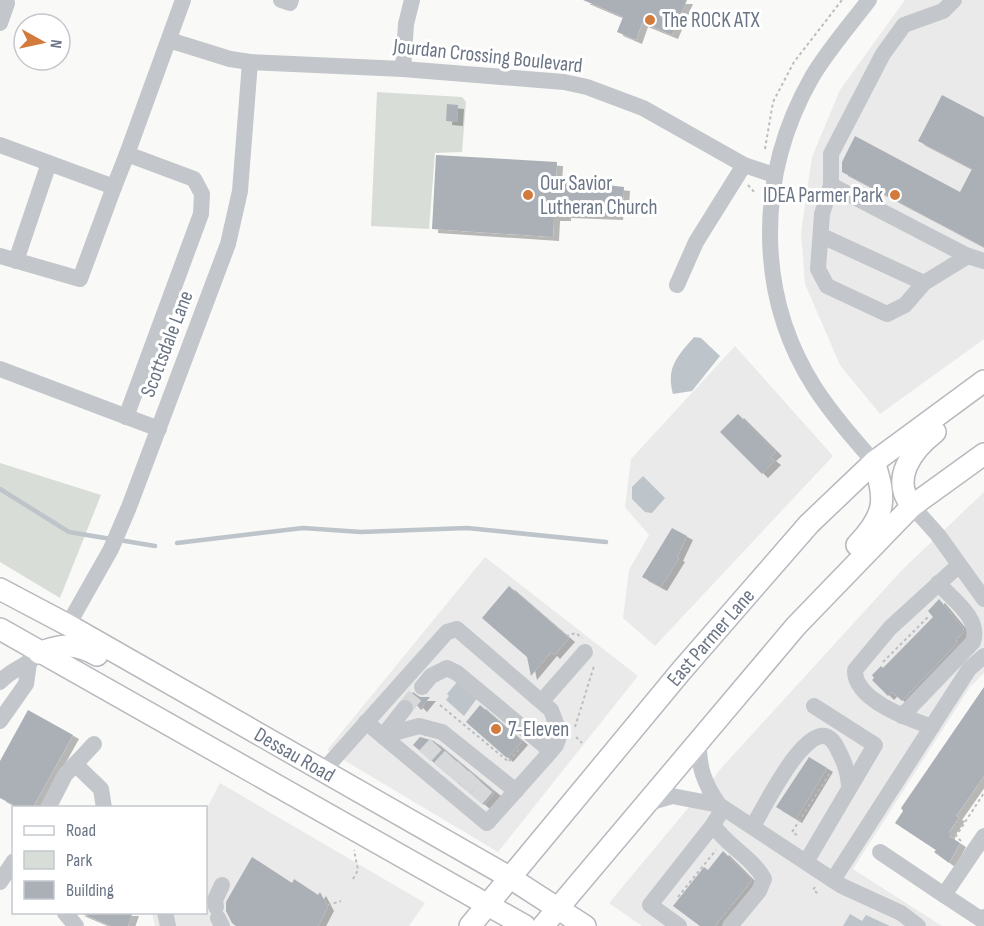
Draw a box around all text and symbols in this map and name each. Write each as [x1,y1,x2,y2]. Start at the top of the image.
place label: The ROCK ATX [662,8,760,33]
north arrow [12,12,72,72]
marker: The ROCK ATX [643,13,657,27]
street label: Jourdan Crossing Boulevard [391,34,584,78]
text: N [45,38,65,49]
place label: Our Savior Lutheran Church [540,171,658,220]
place label: IDEA Parmer Park [763,183,883,208]
marker: Our Savior Lutheran Church [521,188,535,202]
marker: IDEA Parmer Park [888,188,902,202]
street label: Scottsdale Lane [135,287,199,401]
street label: East Parmer Lane [662,583,760,691]
place label: 7-Eleven [508,717,569,742]
street label: Dessau Road [250,722,339,787]
marker: 7-Eleven [489,722,503,736]
legend [12,806,207,914]
text: Road [66,820,96,841]
text: Park [66,850,92,871]
text: Building [66,880,114,901]

